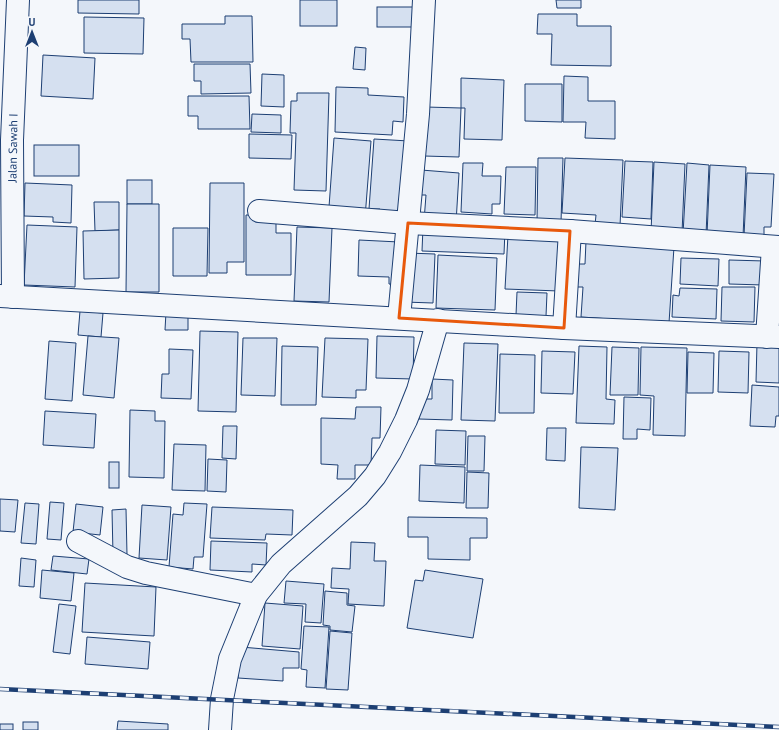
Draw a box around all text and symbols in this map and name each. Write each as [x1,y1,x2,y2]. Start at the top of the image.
north arrow [12,12,52,52]
text: U [29,15,36,29]
street label: Jalan Sawah I [4,113,21,184]

